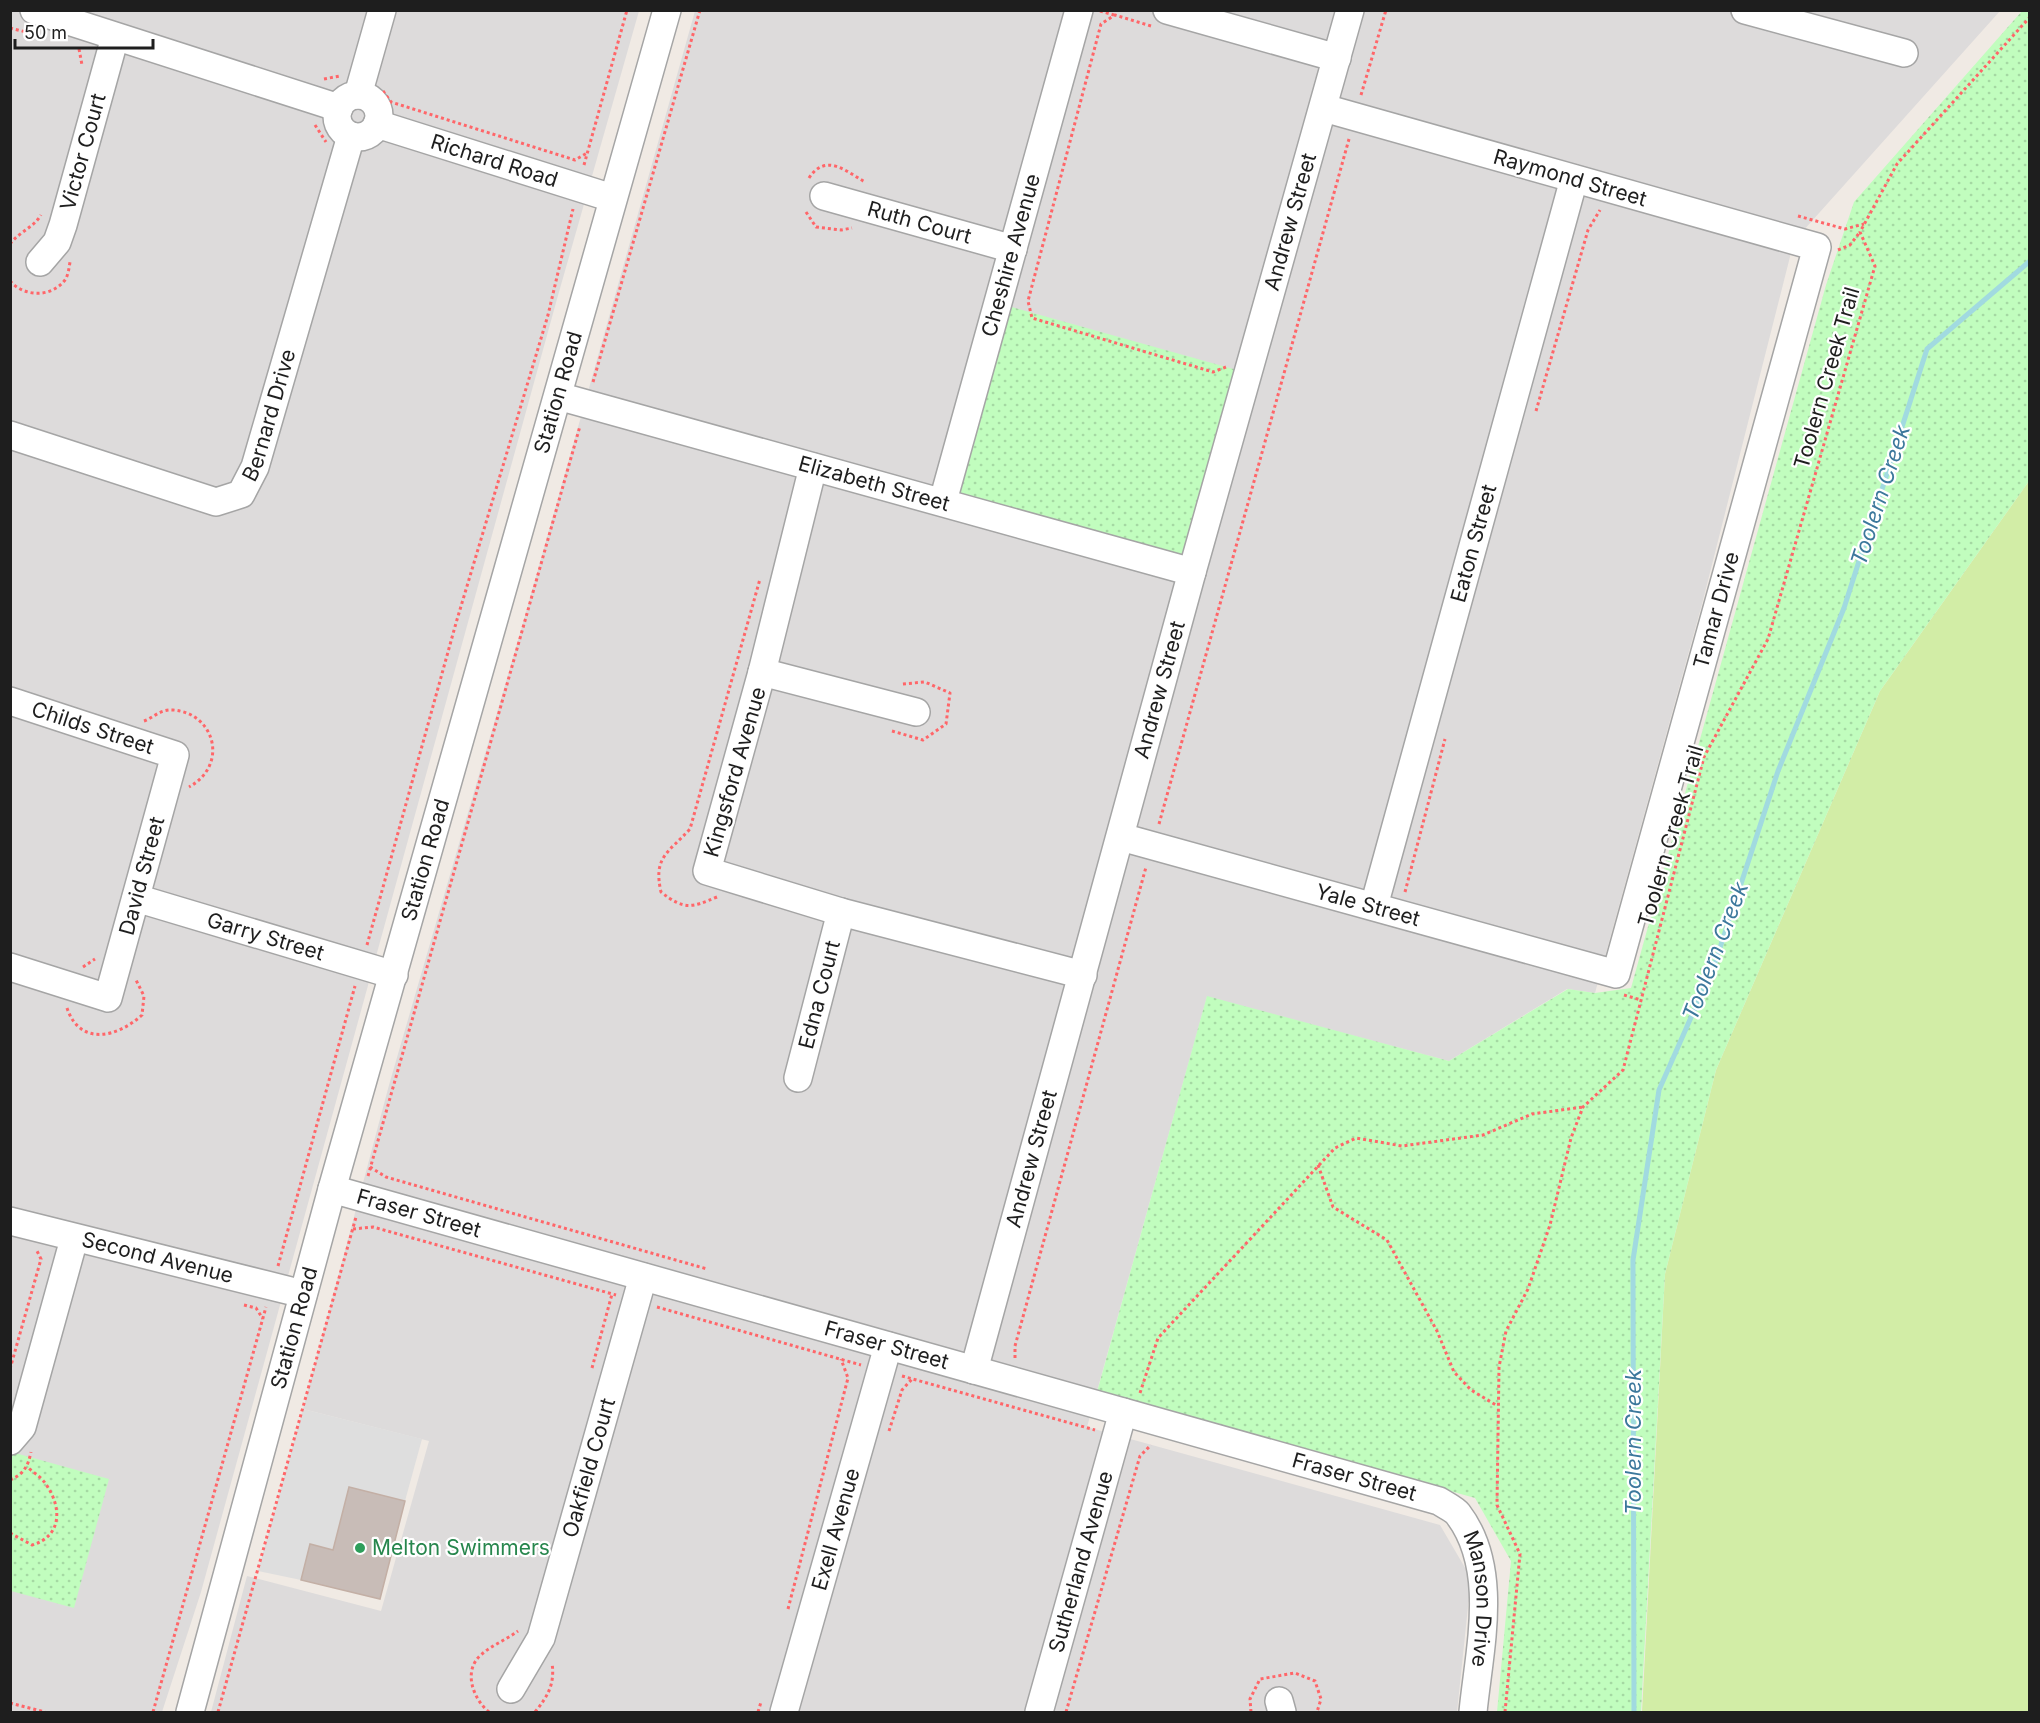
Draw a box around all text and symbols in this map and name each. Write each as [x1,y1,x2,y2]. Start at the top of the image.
scale bar [15,12,153,50]
text: 50 m [24,22,67,43]
street label: Victor Court [55,91,111,213]
street label: Richard Road [428,129,561,192]
street label: Raymond Street [1491,144,1650,211]
street label: Andrew Street [1259,150,1321,293]
street label: Cheshire Avenue [976,171,1045,339]
street label: Ruth Court [865,196,974,249]
street label: Toolern Creek Trail [1789,284,1864,472]
street label: Station Road [529,328,587,456]
street label: Bernard Drive [237,346,301,486]
water label: Toolern Creek [1845,421,1915,569]
street label: Elizabeth Street [796,450,953,516]
street label: Eaton Street [1445,481,1501,605]
street label: Tamar Drive [1688,549,1744,671]
street label: Andrew Street [1129,618,1190,761]
street label: Kingsford Avenue [698,684,771,860]
street label: Childs Street [29,696,157,759]
street label: Toolern Creek Trail [1633,742,1708,930]
street label: Station Road [396,796,454,924]
street label: David Street [114,814,169,938]
water label: Toolern Creek [1677,877,1754,1024]
street label: Yale Street [1313,878,1423,931]
street label: Garry Street [204,907,327,965]
street label: Edna Court [793,938,845,1052]
street label: Andrew Street [1001,1087,1062,1230]
street label: Fraser Street [354,1184,484,1242]
street label: Second Avenue [79,1226,236,1288]
street label: Station Road [265,1264,322,1392]
street label: Fraser Street [822,1315,952,1374]
water label: Toolern Creek [1620,1368,1646,1515]
street label: Oakfield Court [557,1395,620,1540]
street label: Fraser Street [1289,1447,1419,1506]
street label: Exell Avenue [806,1465,865,1593]
street label: Sutherland Avenue [1043,1468,1118,1655]
street label: Manson Drive [1458,1527,1497,1669]
place label: Melton Swimmers [372,1535,550,1560]
marker: Melton Swimmers [353,1541,367,1555]

